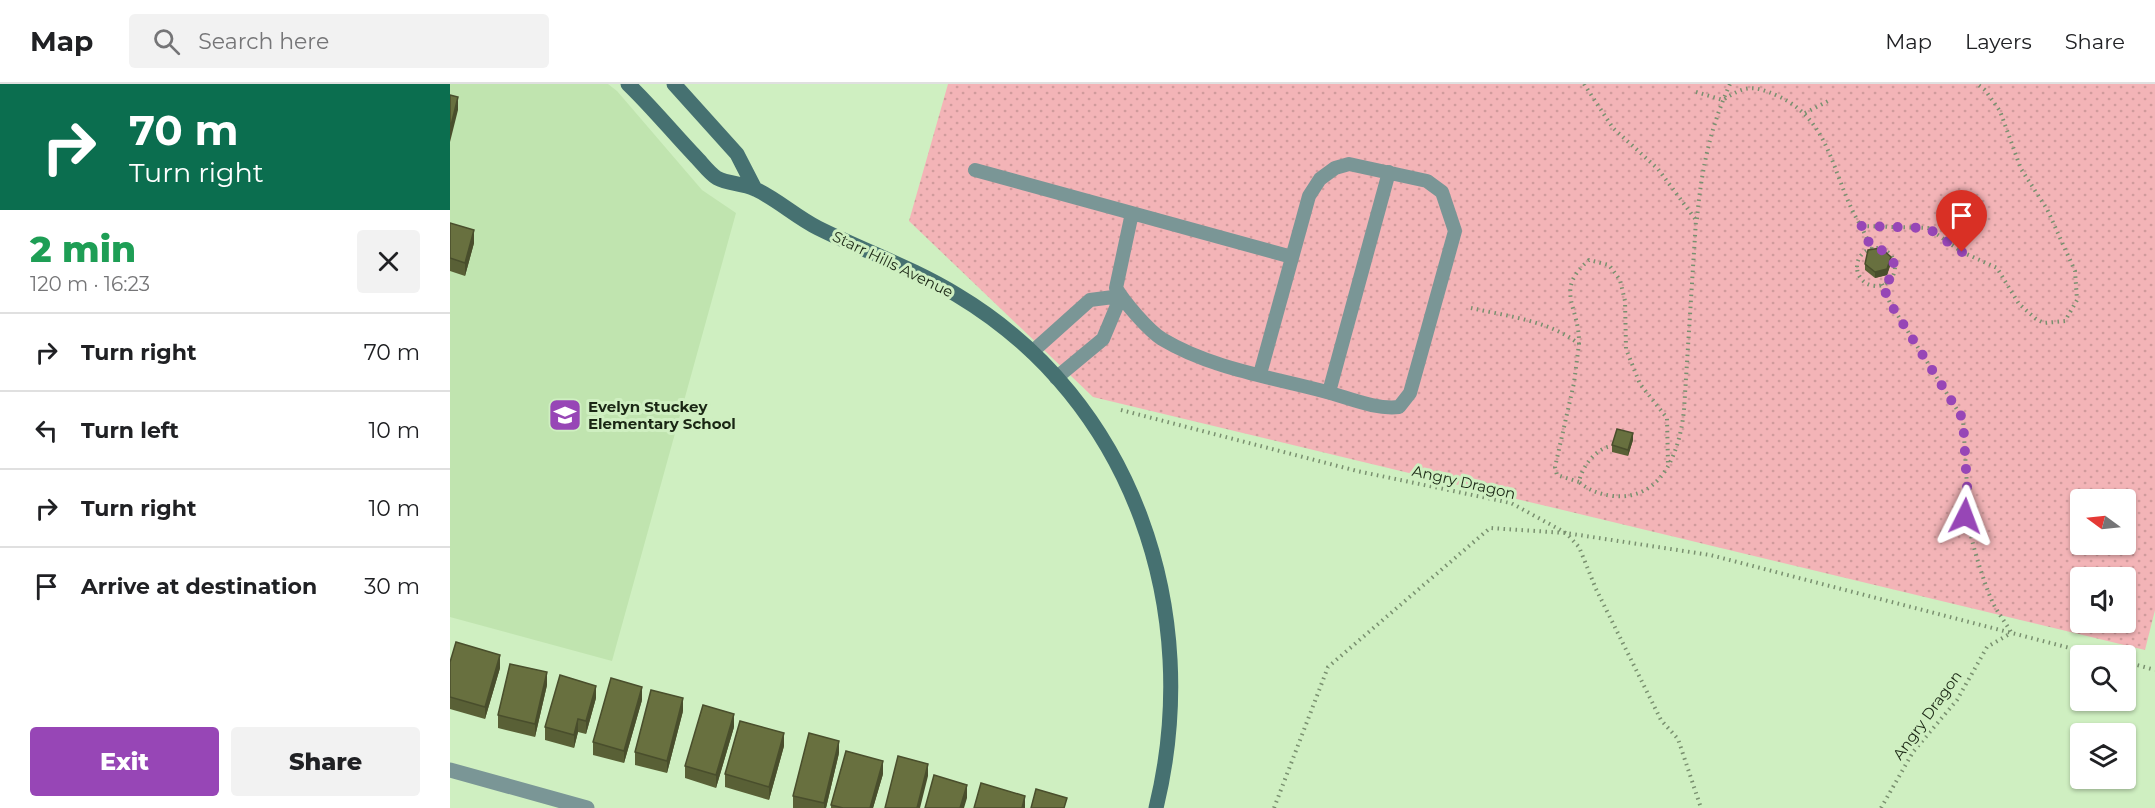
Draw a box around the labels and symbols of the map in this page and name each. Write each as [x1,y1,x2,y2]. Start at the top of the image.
pin [1936,190,1987,252]
street label: Starr Hills Avenue [830,227,956,301]
school or university icon: Evelyn Stuckey Elementary School [547,397,583,433]
place label: Evelyn Stuckey Elementary School [588,397,736,433]
street label: Angry Dragon [1410,461,1518,503]
position arrow [1933,484,1997,548]
north arrow [2070,489,2136,555]
street label: Angry Dragon [1888,667,1966,763]

